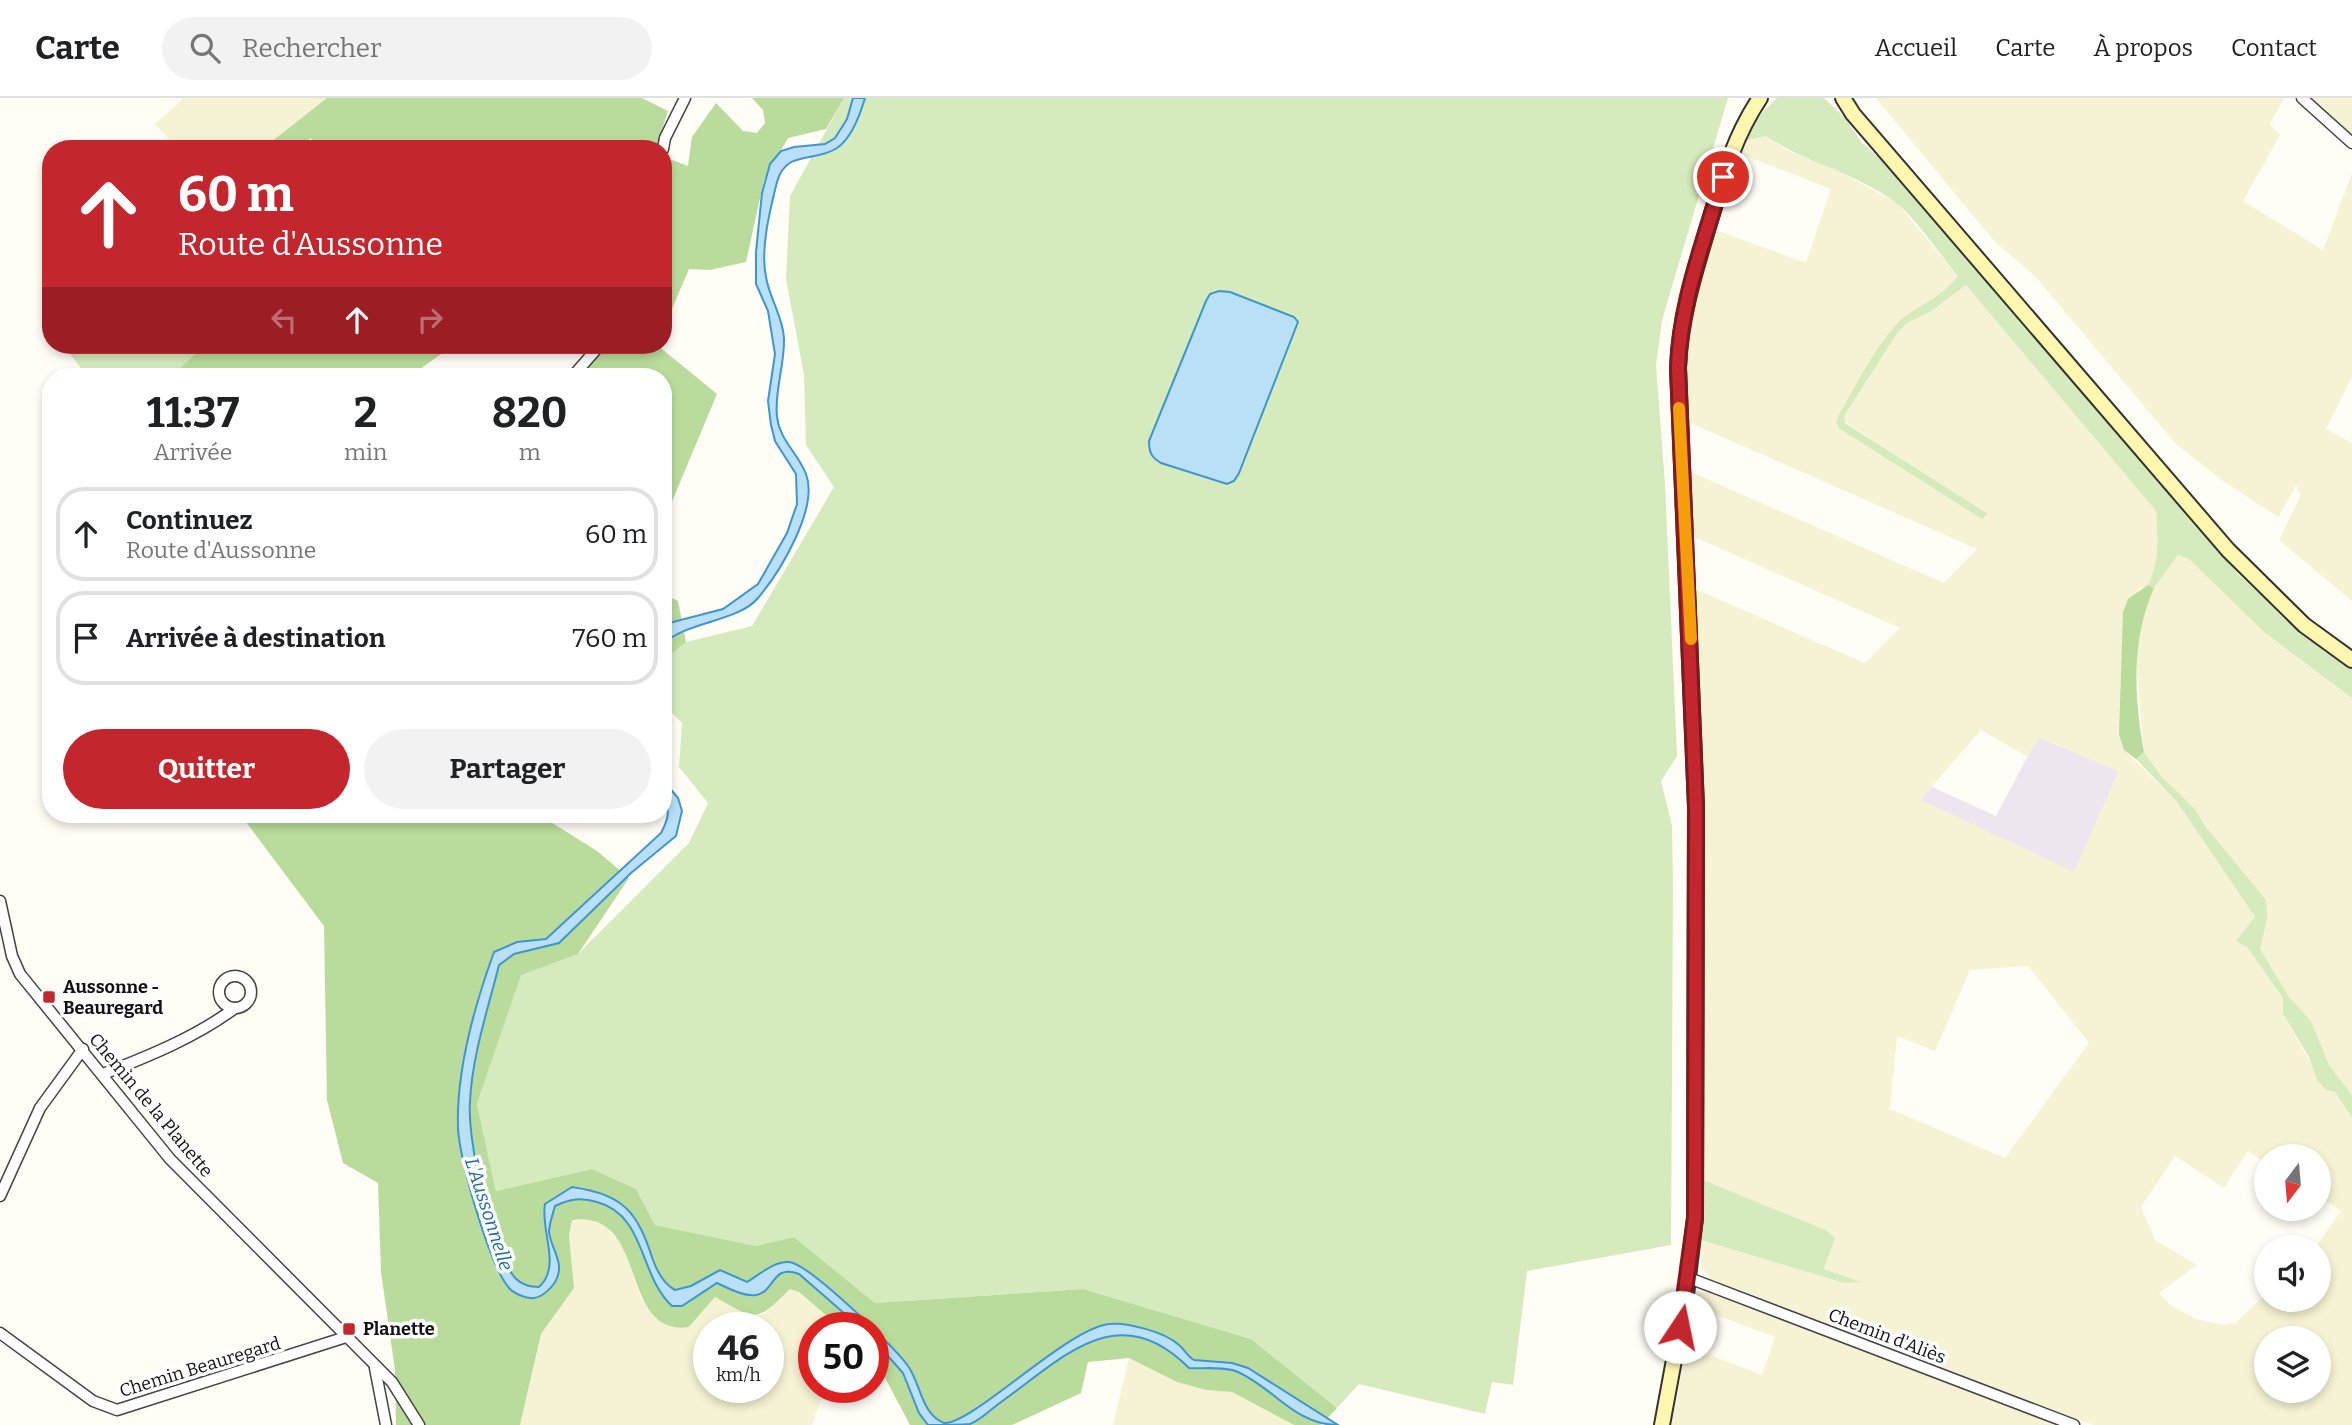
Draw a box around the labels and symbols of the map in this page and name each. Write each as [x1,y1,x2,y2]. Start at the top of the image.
pin [1693,147,1753,207]
place label: Aussonne - Beauregard [63,976,163,1019]
marker: Aussonne - Beauregard [41,989,57,1005]
street label: Chemin de la Planette [84,1028,218,1182]
north arrow [2254,1144,2331,1222]
water label: L'Aussonnelle [460,1155,518,1274]
position arrow [1643,1290,1717,1364]
street label: Chemin d'Aliès [1825,1304,1949,1368]
speed limit sign: 50 [798,1312,889,1403]
place label: Planette [363,1318,435,1340]
marker: Planette [341,1321,357,1337]
street label: Chemin Beauregard [117,1332,283,1402]

